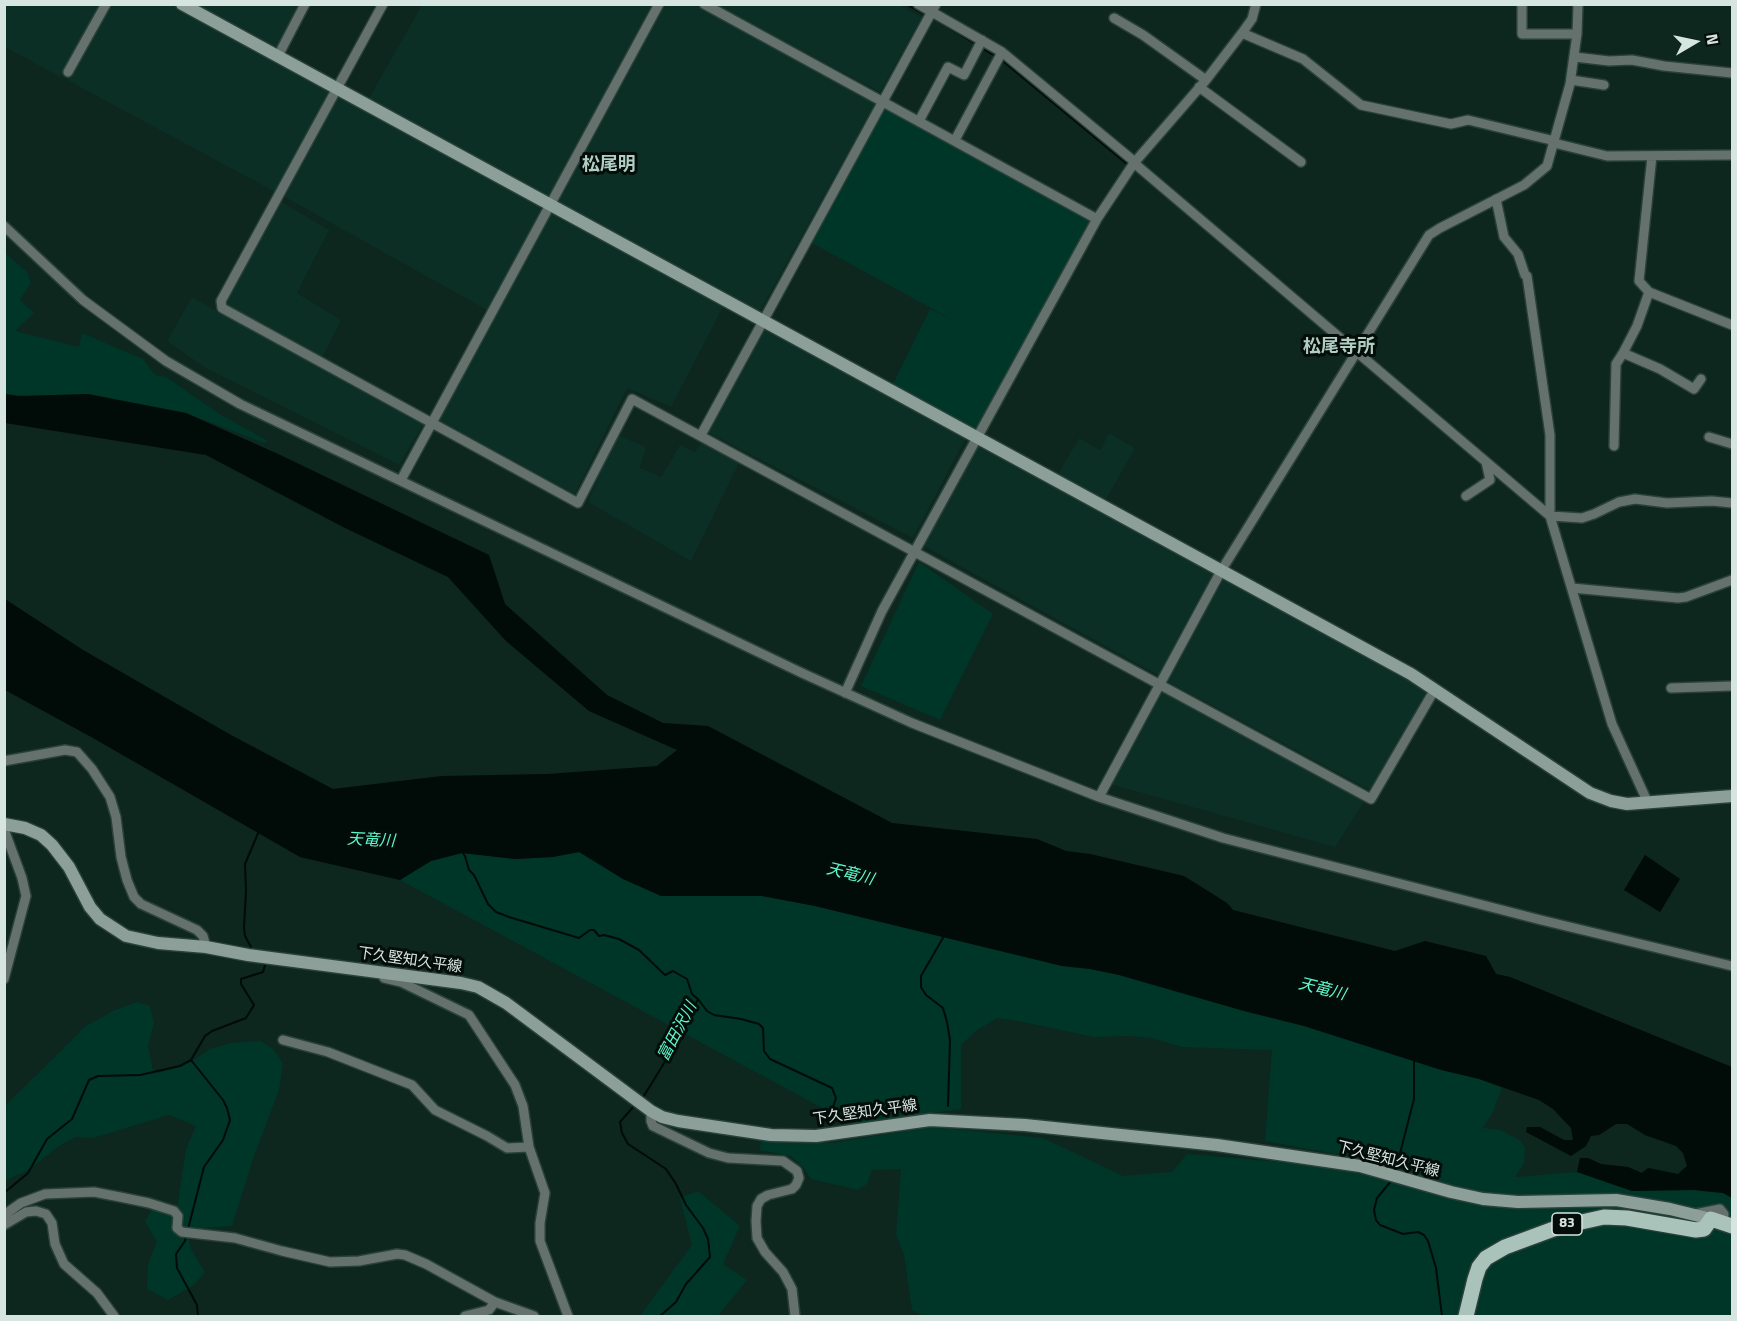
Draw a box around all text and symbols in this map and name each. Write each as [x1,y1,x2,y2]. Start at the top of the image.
north arrow [1665,12,1725,72]
text: N [1700,32,1725,47]
district label: 松尾明 [582,155,636,177]
district label: 松尾寺所 [1303,337,1375,359]
water label: 天竜川 [347,830,395,852]
water label: 天竜川 [824,860,876,890]
street label: 下久堅知久平線 [357,945,463,977]
water label: 天竜川 [1296,975,1348,1005]
water label: 富田沢川 [655,999,701,1065]
street label: 下久堅知久平線 [812,1097,918,1129]
street label: 下久堅知久平線 [1335,1139,1441,1181]
road number: 83 [1552,1213,1582,1235]

